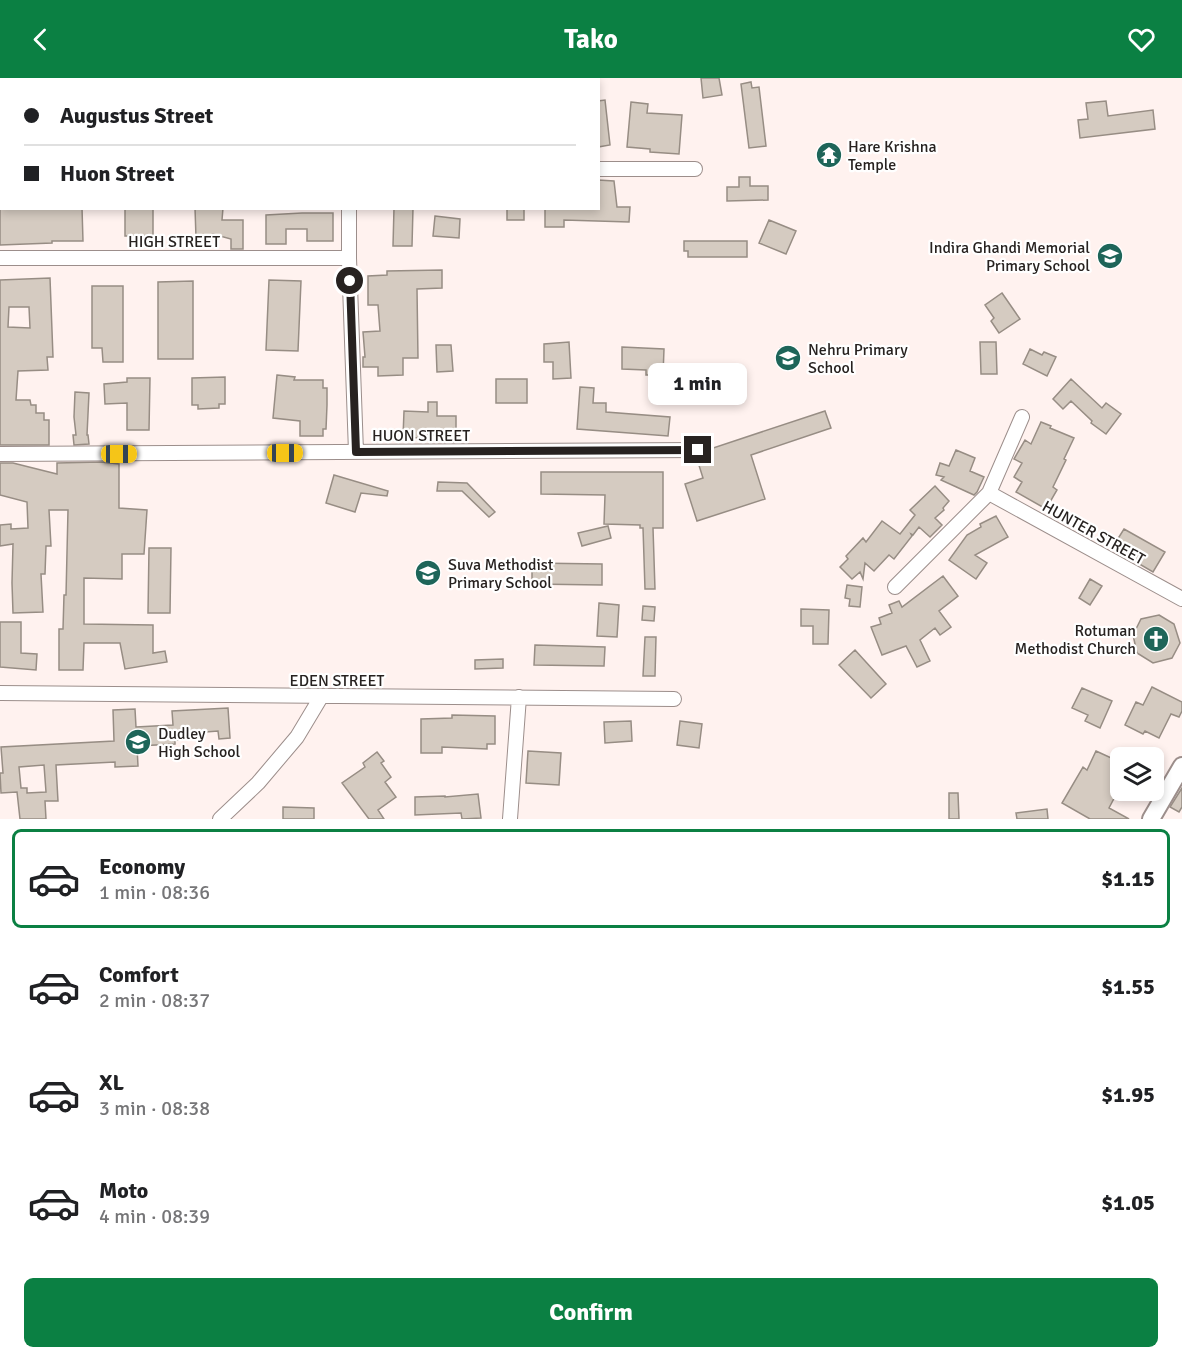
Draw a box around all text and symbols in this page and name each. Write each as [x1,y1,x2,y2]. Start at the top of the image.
icon: back [24,23,57,56]
text: Tako [564,23,618,56]
icon: heart [1125,23,1158,56]
text: Augustus Street [60,102,213,129]
place label: Hare Krishna Temple [848,137,937,175]
temple icon: Hare Krishna Temple [814,140,844,170]
text: Huon Street [60,160,174,187]
street label: HIGH STREET [128,232,220,252]
place label: Indira Ghandi Memorial Primary School [929,238,1090,276]
school or university icon: Indira Ghandi Memorial Primary School [1095,241,1125,271]
route start [336,267,363,294]
place label: Nehru Primary School [808,340,908,378]
school or university icon: Nehru Primary School [773,343,803,373]
callout: 1 min [648,363,748,405]
text: 1 min [673,371,722,396]
street label: HUON STREET [372,426,470,446]
route end [684,436,711,463]
car [267,444,303,462]
car [101,445,137,463]
street label: HUNTER STREET [1039,496,1148,569]
place label: Suva Methodist Primary School [448,555,554,593]
school or university icon: Suva Methodist Primary School [413,558,443,588]
place label: Rotuman Methodist Church [1015,621,1136,659]
church icon: Rotuman Methodist Church [1141,624,1171,654]
street label: EDEN STREET [290,671,385,691]
place label: Dudley High School [158,724,241,762]
school or university icon: Dudley High School [123,727,153,757]
map controls [1110,747,1164,801]
button: layers [1110,747,1164,801]
icon: car [27,852,81,906]
text: Economy [99,853,185,880]
text: $1.15 [1101,865,1155,892]
text: 1 min · 08:36 [99,880,210,905]
icon: car [27,960,81,1014]
text: Comfort [99,961,179,988]
text: $1.55 [1101,973,1155,1000]
text: 2 min · 08:37 [99,988,210,1013]
icon: car [27,1068,81,1122]
text: XL [99,1069,124,1096]
text: $1.95 [1101,1081,1155,1108]
text: 3 min · 08:38 [99,1096,210,1121]
icon: car [27,1176,81,1230]
text: Moto [99,1177,148,1204]
text: $1.05 [1101,1189,1155,1216]
text: 4 min · 08:39 [99,1204,210,1229]
button: Confirm [24,1278,1158,1347]

